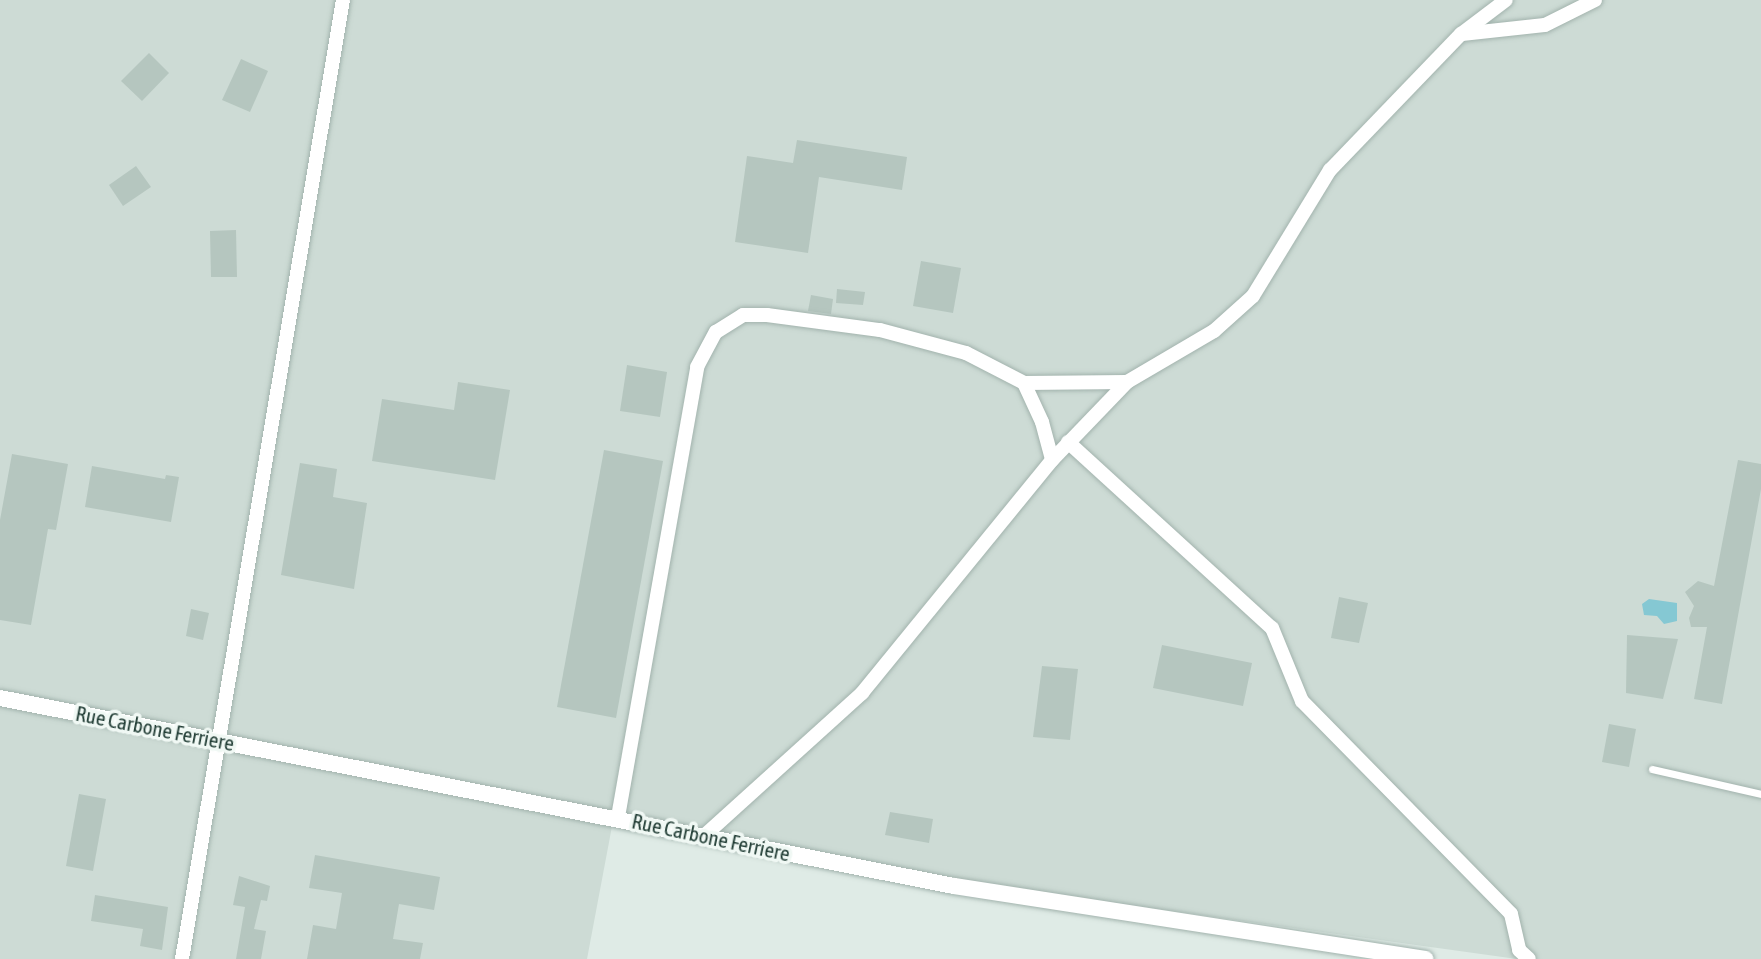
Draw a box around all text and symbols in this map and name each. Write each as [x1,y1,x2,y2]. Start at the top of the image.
street label: Rue Carbone Ferriere [74,700,236,756]
street label: Rue Carbone Ferriere [630,808,792,866]

